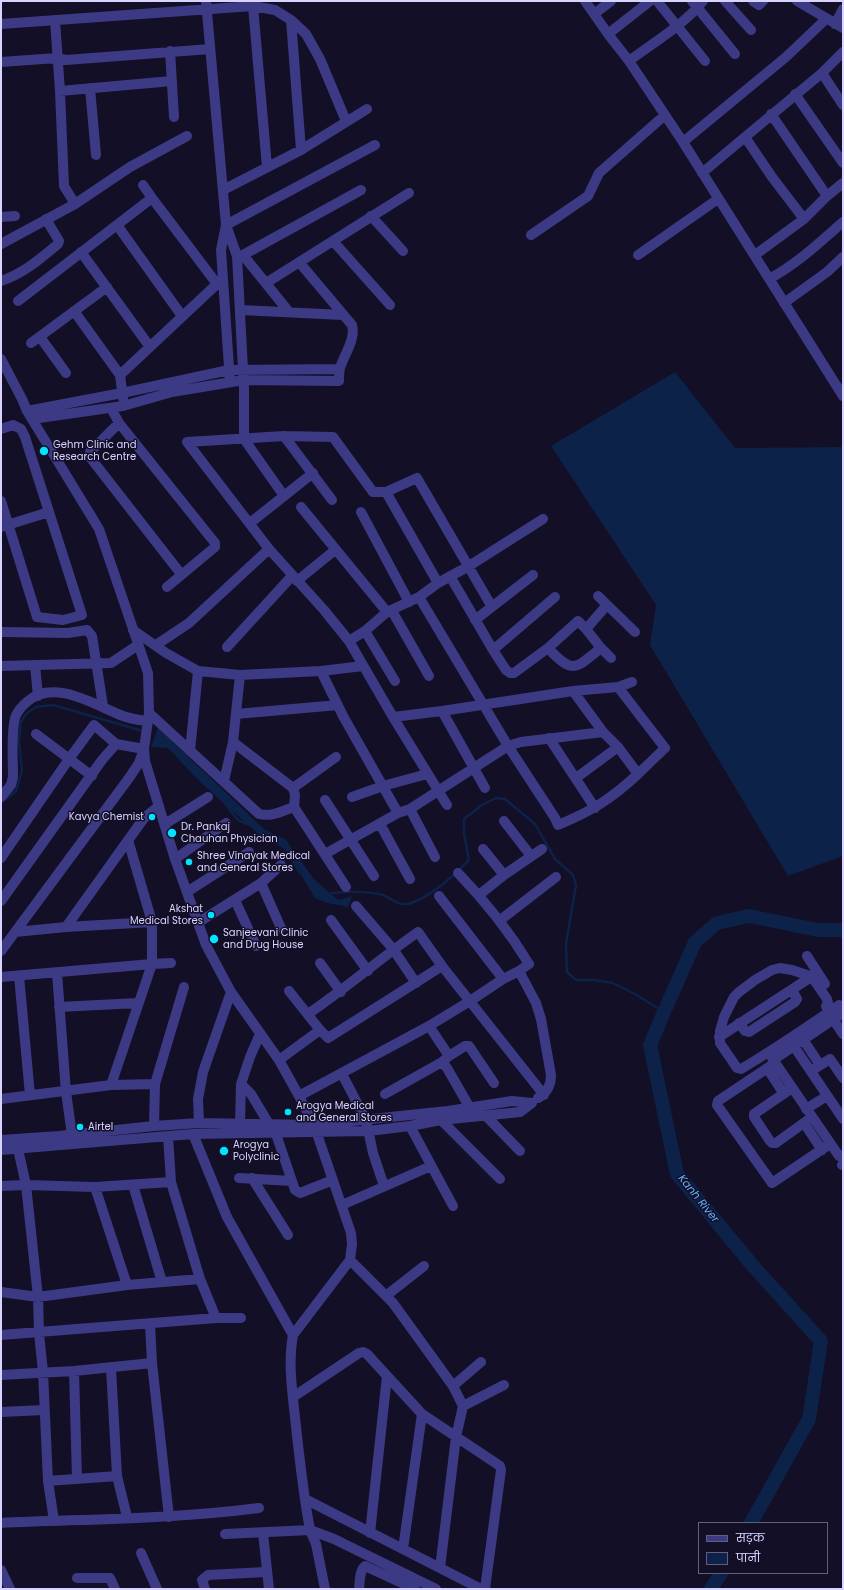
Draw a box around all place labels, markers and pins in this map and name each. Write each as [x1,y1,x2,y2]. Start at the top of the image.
place label: Gehm Clinic and Research Centre [53,439,137,462]
marker: Gehm Clinic and Research Centre [38,445,50,457]
place label: Kavya Chemist [69,811,144,823]
marker: Kavya Chemist [147,812,157,822]
place label: Dr. Pankaj Chauhan Physician [181,821,278,844]
marker: Dr. Pankaj Chauhan Physician [166,827,178,839]
place label: Shree Vinayak Medical and General Stores [197,850,310,874]
marker: Shree Vinayak Medical and General Stores [184,857,194,867]
place label: Akshat Medical Stores [130,903,203,926]
marker: Akshat Medical Stores [206,910,216,920]
place label: Sanjeevani Clinic and Drug House [223,927,308,950]
marker: Sanjeevani Clinic and Drug House [208,933,220,945]
place label: Arogya Medical and General Stores [296,1100,392,1124]
marker: Arogya Medical and General Stores [283,1107,293,1117]
place label: Airtel [88,1121,113,1133]
marker: Airtel [75,1122,85,1132]
place label: Arogya Polyclinic [233,1139,279,1162]
marker: Arogya Polyclinic [218,1145,230,1157]

